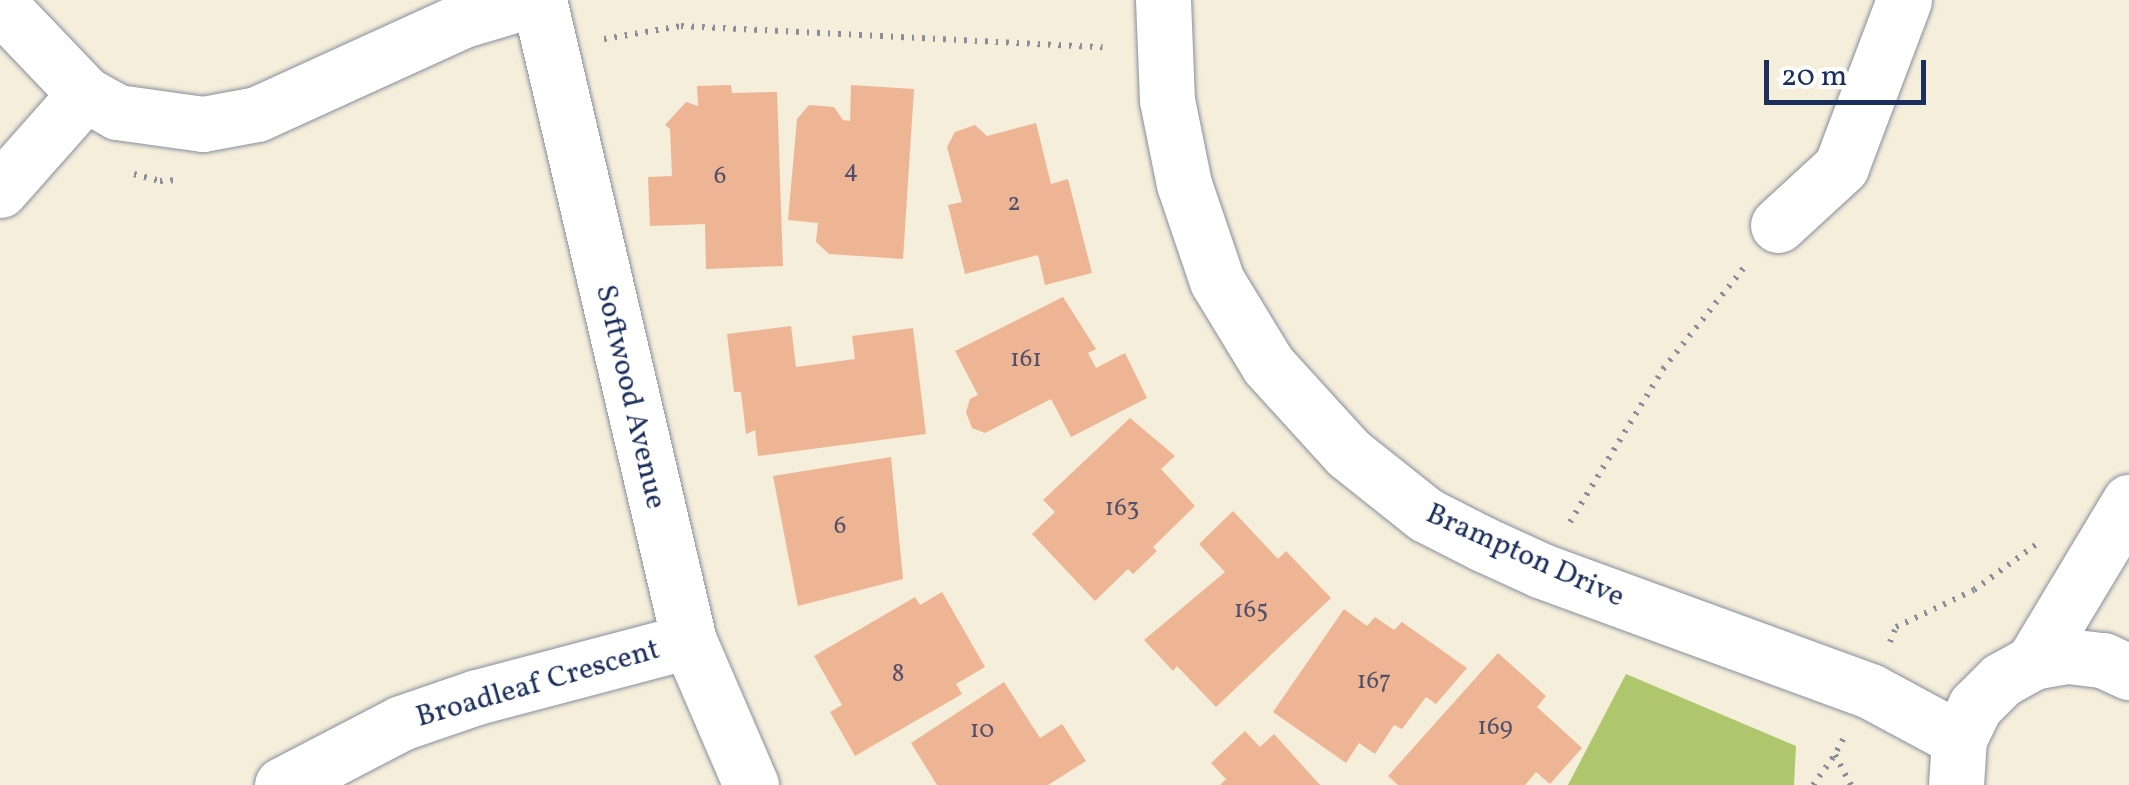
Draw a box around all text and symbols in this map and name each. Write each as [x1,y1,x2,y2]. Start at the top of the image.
scale bar [1769,40,1932,102]
text: 20 m [1781,56,1847,98]
house number: 4 [844,156,858,186]
house number: 6 [714,162,726,192]
house number: 2 [1007,189,1021,219]
street label: Softwood Avenue [587,281,673,513]
house number: 161 [1010,345,1042,375]
house number: 163 [1105,494,1139,524]
street label: Brampton Drive [1420,496,1630,616]
house number: 6 [834,512,846,542]
house number: 165 [1234,596,1268,626]
street label: Broadleaf Crescent [413,632,663,736]
house number: 8 [892,660,904,690]
house number: 167 [1357,667,1391,697]
house number: 169 [1477,713,1513,743]
house number: 10 [970,716,994,746]

